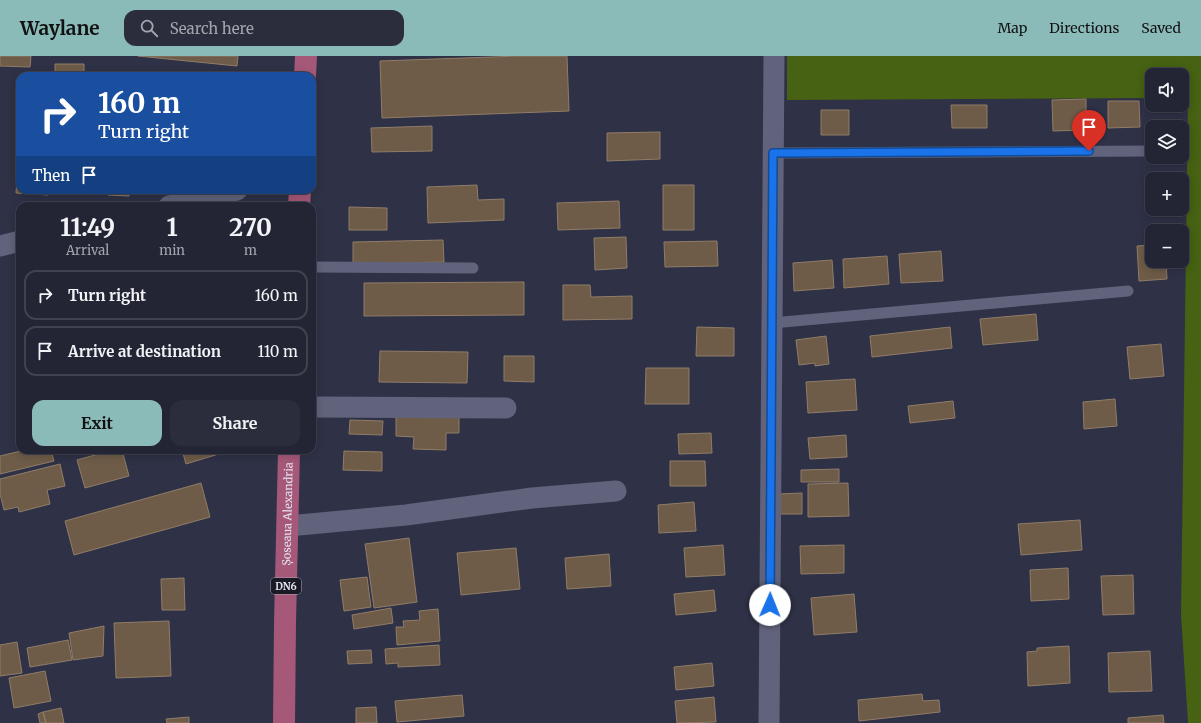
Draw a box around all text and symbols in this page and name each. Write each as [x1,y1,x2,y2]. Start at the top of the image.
search box [124,10,404,46]
text: Waylane [20,16,100,40]
icon: search [138,17,160,39]
text: Search here [170,19,254,38]
text: Map [997,19,1027,37]
text: Directions [1049,19,1119,37]
text: Saved [1141,19,1181,37]
map controls [1145,68,1189,268]
button: sound [1145,68,1189,112]
text: 160 m [98,85,180,121]
icon: right [32,88,84,140]
pin [1072,110,1106,151]
icon: arrive [1078,116,1100,138]
text: Turn right [98,120,189,143]
button: layers [1145,120,1189,164]
icon: arrive [78,164,100,186]
text: Then [32,166,70,185]
button: + [1145,172,1189,216]
text: 11:49 [60,212,115,243]
text: 1 [167,212,178,243]
text: 270 [229,212,272,243]
button: − [1145,224,1189,268]
text: Arrival [66,242,109,259]
text: min [159,242,185,259]
text: m [244,242,257,259]
icon: right [34,284,56,306]
text: Turn right [68,286,146,305]
text: 160 m [255,286,298,305]
icon: arrive [34,340,56,362]
text: Arrive at destination [68,342,221,361]
text: 110 m [257,342,298,361]
button: Exit [32,400,162,446]
button: Share [170,400,300,446]
street label: Șoseaua Alexandria [279,462,296,566]
road number: DN6 [271,578,301,594]
position arrow [749,584,791,626]

